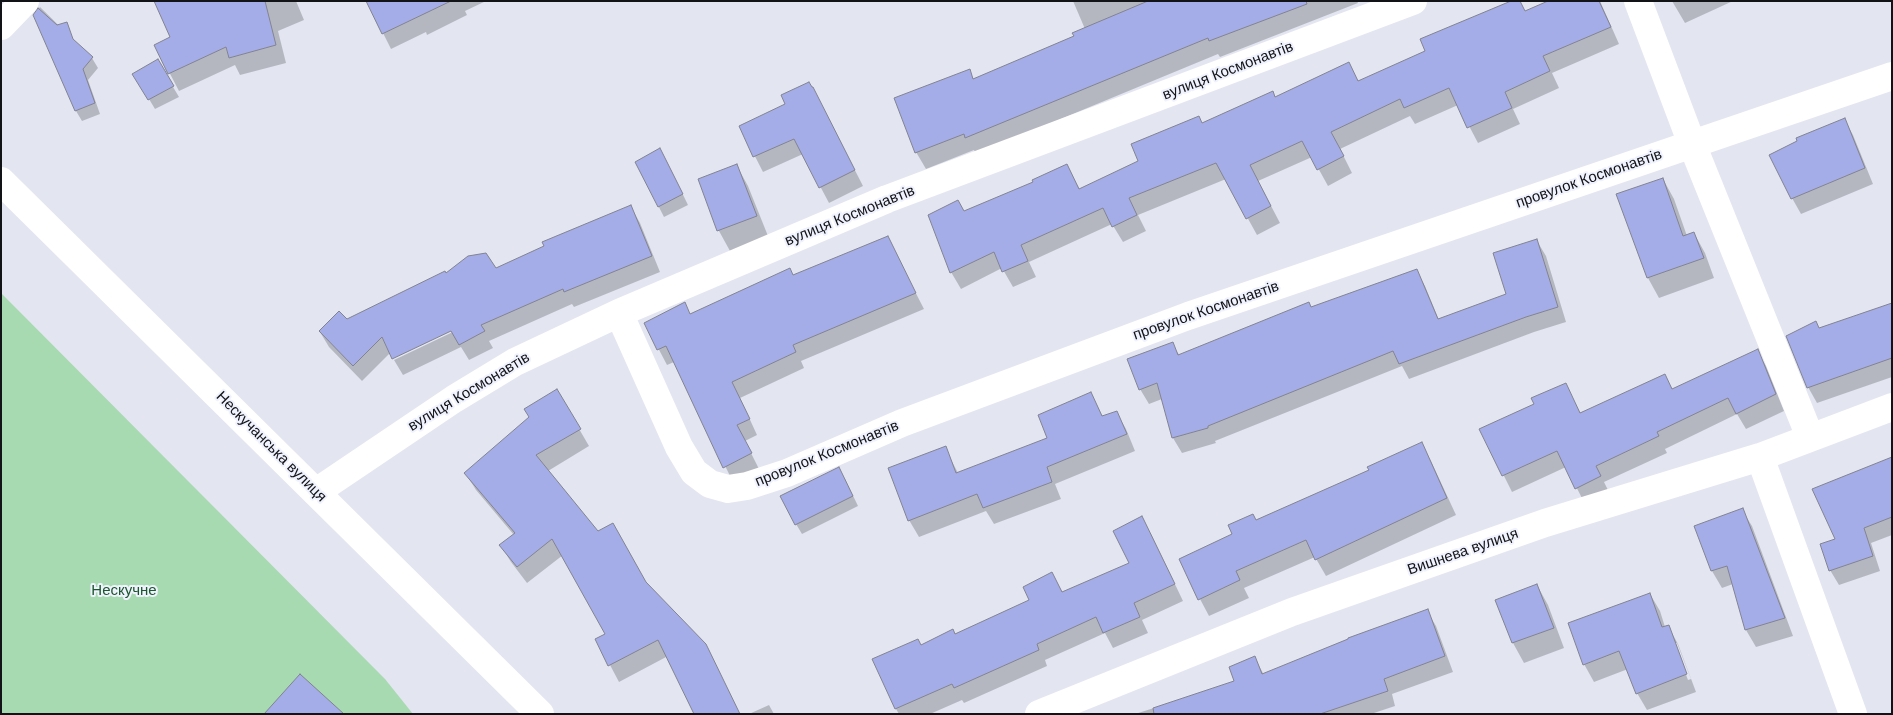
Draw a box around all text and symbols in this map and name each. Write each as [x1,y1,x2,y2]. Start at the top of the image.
street label: вулиця Космонавтів [1160,38,1296,104]
street label: провулок Космонавтів [1514,146,1664,212]
street label: вулиця Космонавтів [782,182,918,250]
street label: провулок Космонавтів [1131,278,1281,344]
street label: вулиця Космонавтів [405,349,533,435]
street label: Нескучанська вулиця [212,388,330,506]
street label: провулок Космонавтів [753,417,901,491]
street label: Вишнева вулиця [1405,525,1521,579]
park label: Нескучне [91,582,157,600]

